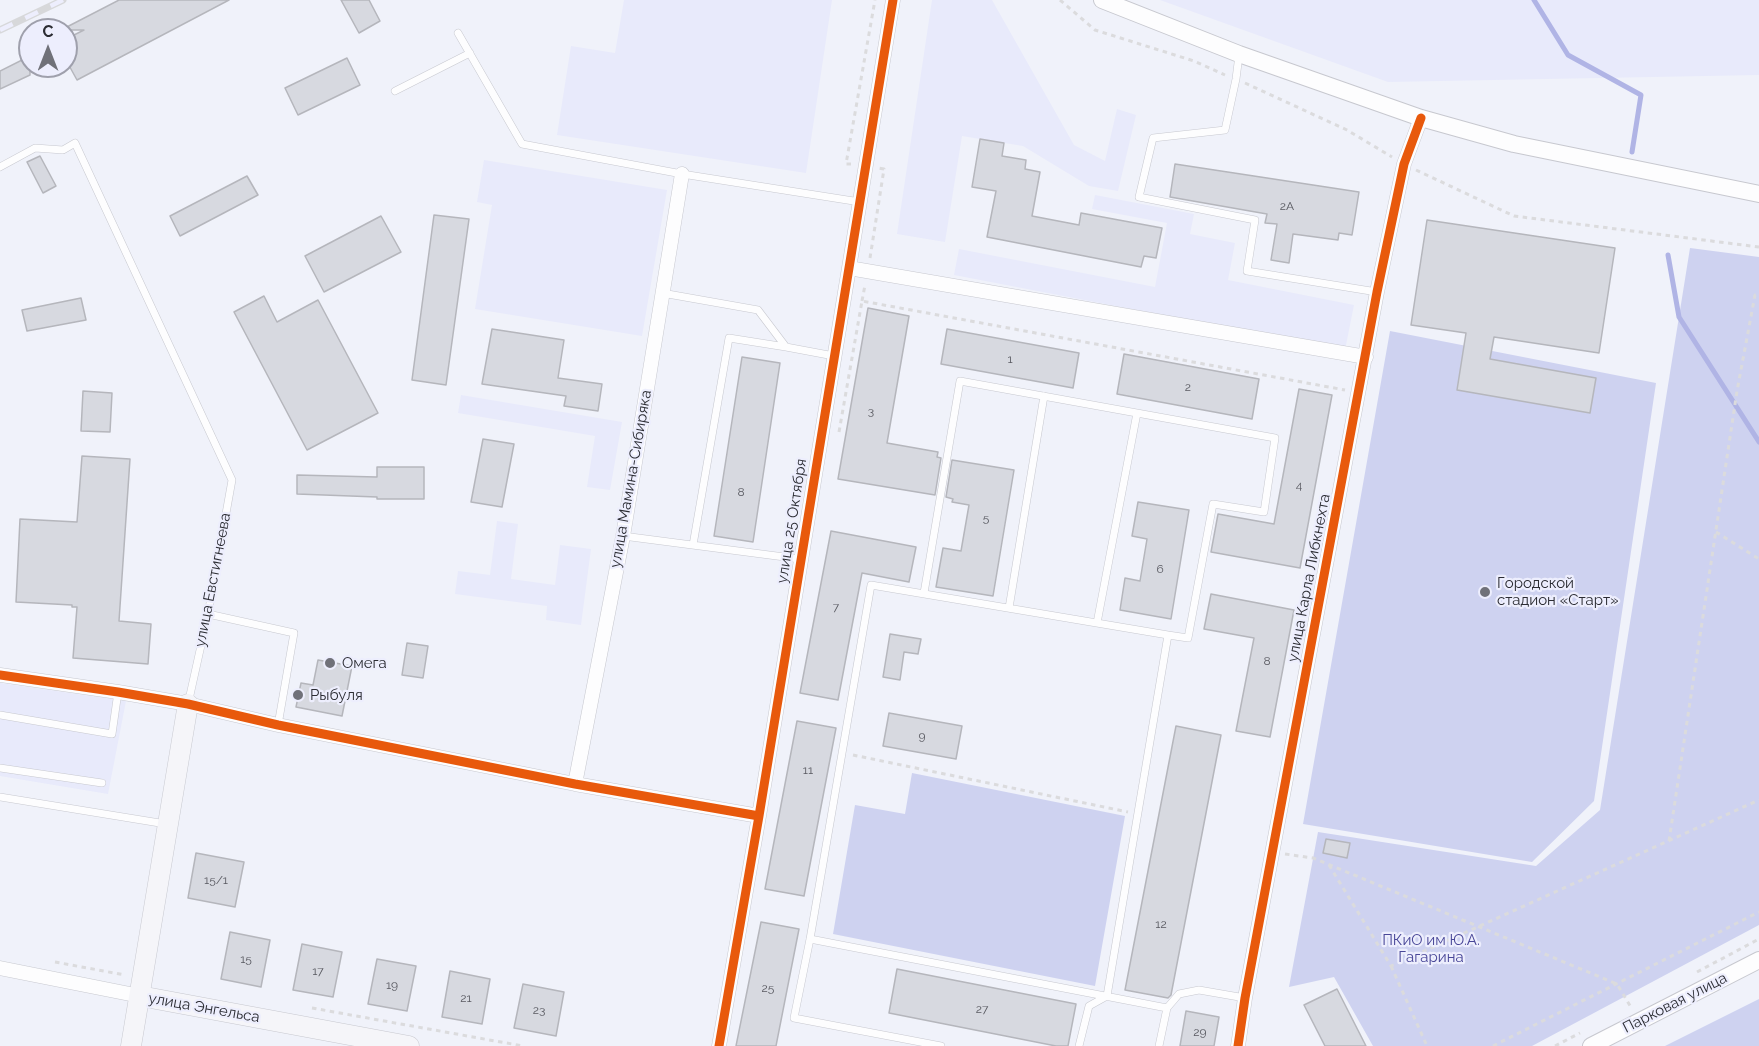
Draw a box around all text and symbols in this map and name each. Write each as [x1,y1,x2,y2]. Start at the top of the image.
north arrow [18,18,78,78]
text: С [43,22,53,41]
house number: 2А [1280,199,1294,213]
house number: 1 [1007,352,1013,366]
house number: 2 [1185,380,1191,394]
street label: улица Мамина-Сибиряка [606,389,656,569]
house number: 3 [868,404,874,418]
street label: улица 25 Октября [773,457,811,585]
house number: 4 [1296,478,1302,492]
house number: 8 [737,485,745,499]
street label: улица Карла Либкнехта [1284,492,1334,664]
street label: улица Евстигнеева [191,511,235,649]
house number: 5 [983,511,989,525]
house number: 6 [1156,562,1164,576]
place label: Городской стадион «Старт» [1497,574,1619,609]
marker: Городской стадион «Старт» [1478,585,1492,599]
house number: 7 [833,600,839,614]
place label: Омега [342,654,387,672]
house number: 8 [1263,654,1271,668]
marker: Омега [323,656,337,670]
place label: Рыбуля [310,686,363,704]
marker: Рыбуля [291,688,305,702]
house number: 9 [918,729,926,743]
house number: 11 [803,763,813,777]
house number: 15/1 [204,873,228,887]
house number: 12 [1155,917,1167,931]
park label: ПКиО им Ю.А. Гагарина [1382,931,1480,966]
house number: 15 [240,952,252,966]
house number: 17 [312,964,324,978]
street label: Парковая улица [1620,969,1730,1037]
house number: 19 [386,978,398,992]
house number: 25 [762,981,774,995]
street label: улица Энгельса [147,989,261,1027]
house number: 21 [460,991,472,1005]
house number: 27 [976,1002,988,1016]
house number: 23 [533,1003,545,1017]
house number: 29 [1193,1025,1207,1039]

